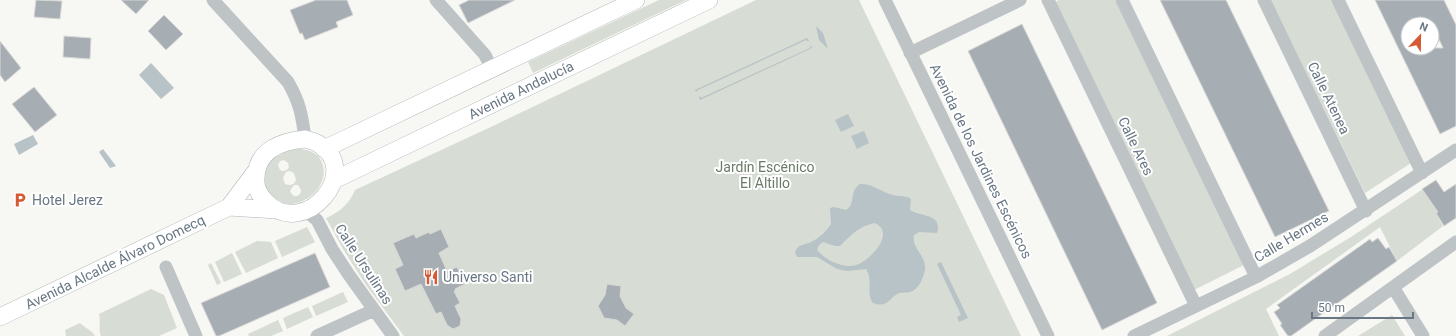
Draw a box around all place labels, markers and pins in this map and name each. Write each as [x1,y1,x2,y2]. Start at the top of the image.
parking icon: Hotel Jerez [11,191,29,209]
place label: Hotel Jerez [32,192,103,208]
restaurant icon: Universo Santi [422,268,440,286]
place label: Universo Santi [443,269,532,285]

